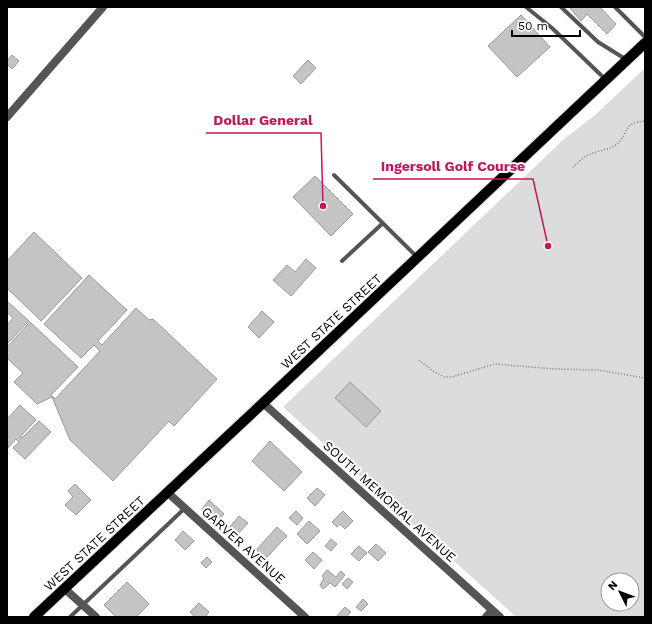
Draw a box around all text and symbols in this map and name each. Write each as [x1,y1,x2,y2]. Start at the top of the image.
scale bar [512,12,580,38]
text: 50 m [518,19,548,33]
callout: Dollar General [206,107,321,133]
text: Dollar General [213,112,313,128]
callout: Ingersoll Golf Course [373,153,533,179]
text: Ingersoll Golf Course [381,158,525,174]
street label: WEST STATE STREET [278,271,385,372]
street label: SOUTH MEMORIAL AVENUE [320,438,459,565]
street label: WEST STATE STREET [41,493,148,594]
street label: GARVER AVENUE [199,504,289,587]
north arrow [600,572,640,612]
text: N [605,578,620,593]

